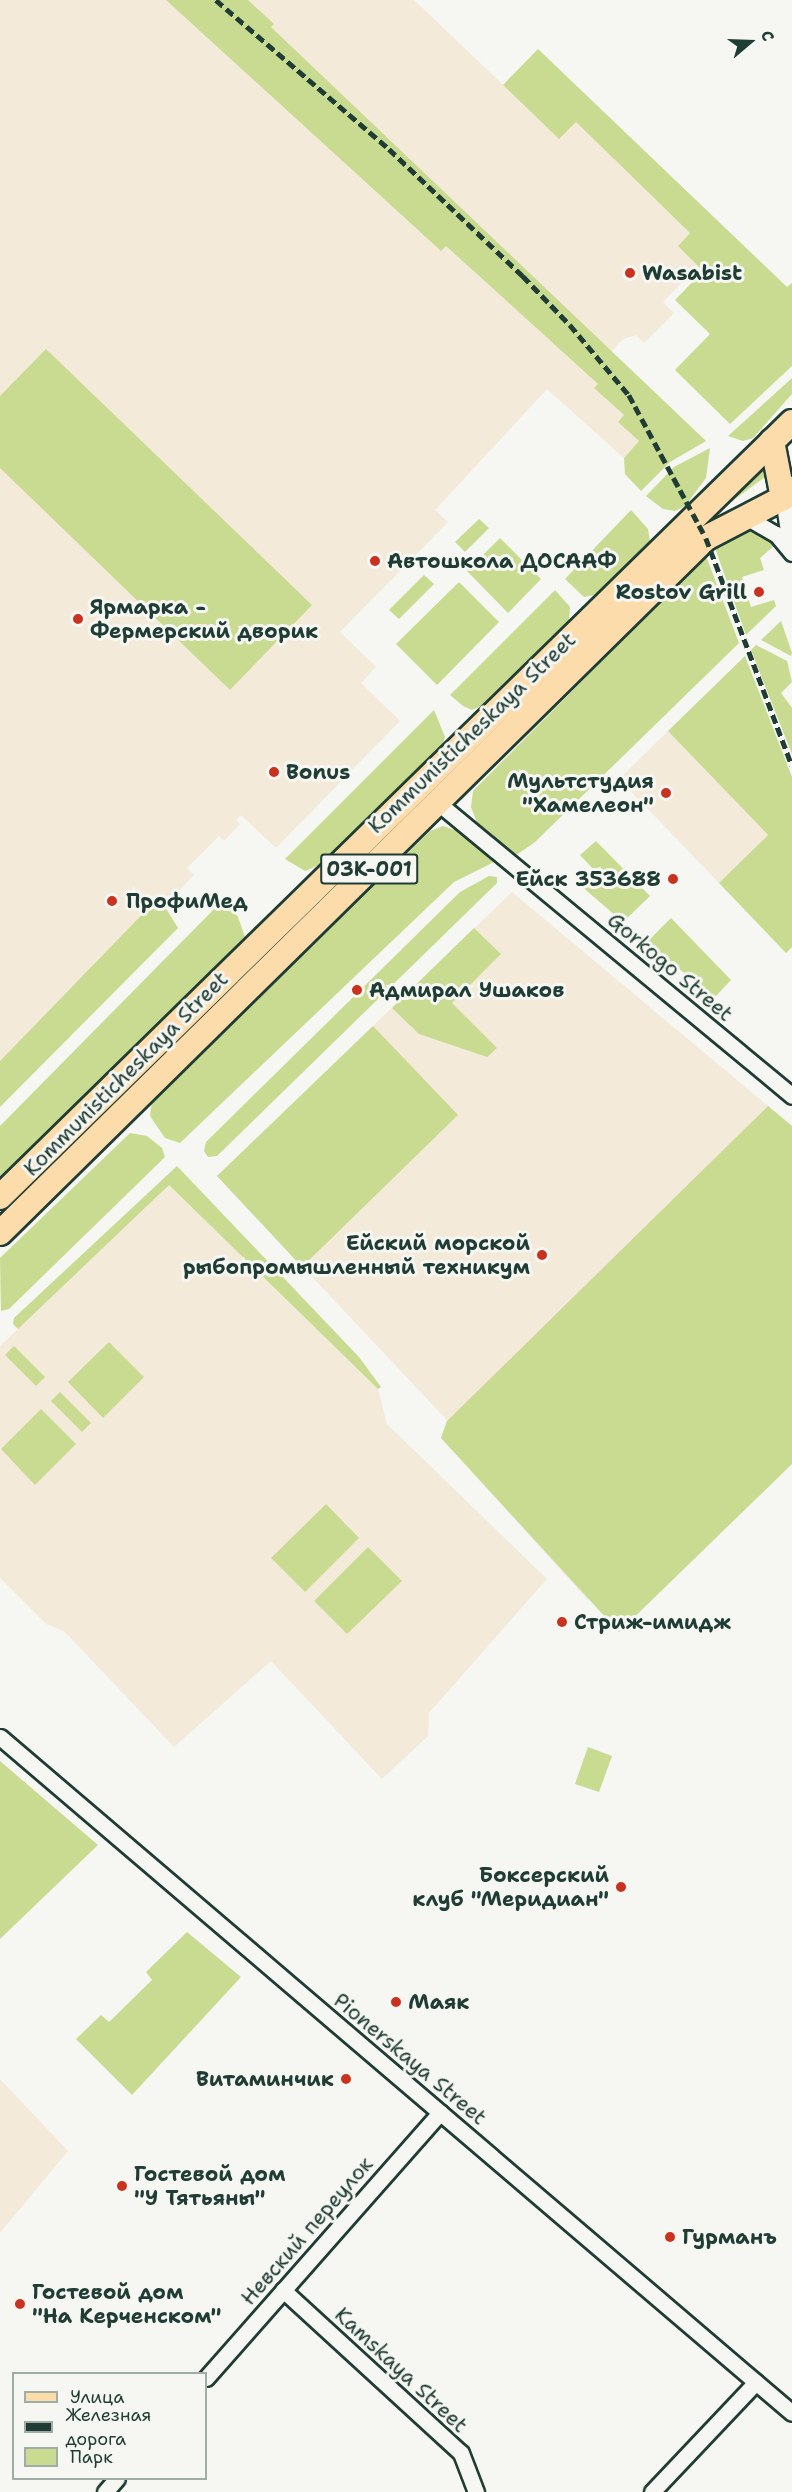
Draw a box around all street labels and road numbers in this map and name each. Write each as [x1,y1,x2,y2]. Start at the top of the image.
street label: Kommunisticheskaya Street [363,627,581,839]
road number: 03К-001 [320,852,418,886]
street label: Gorkogo Street [602,907,738,1027]
street label: Kommunisticheskaya Street [19,967,233,1181]
street label: Pionerskaya Street [328,1988,492,2130]
street label: Невский переулок [236,2152,378,2310]
street label: Kamskaya Street [329,2302,473,2438]

